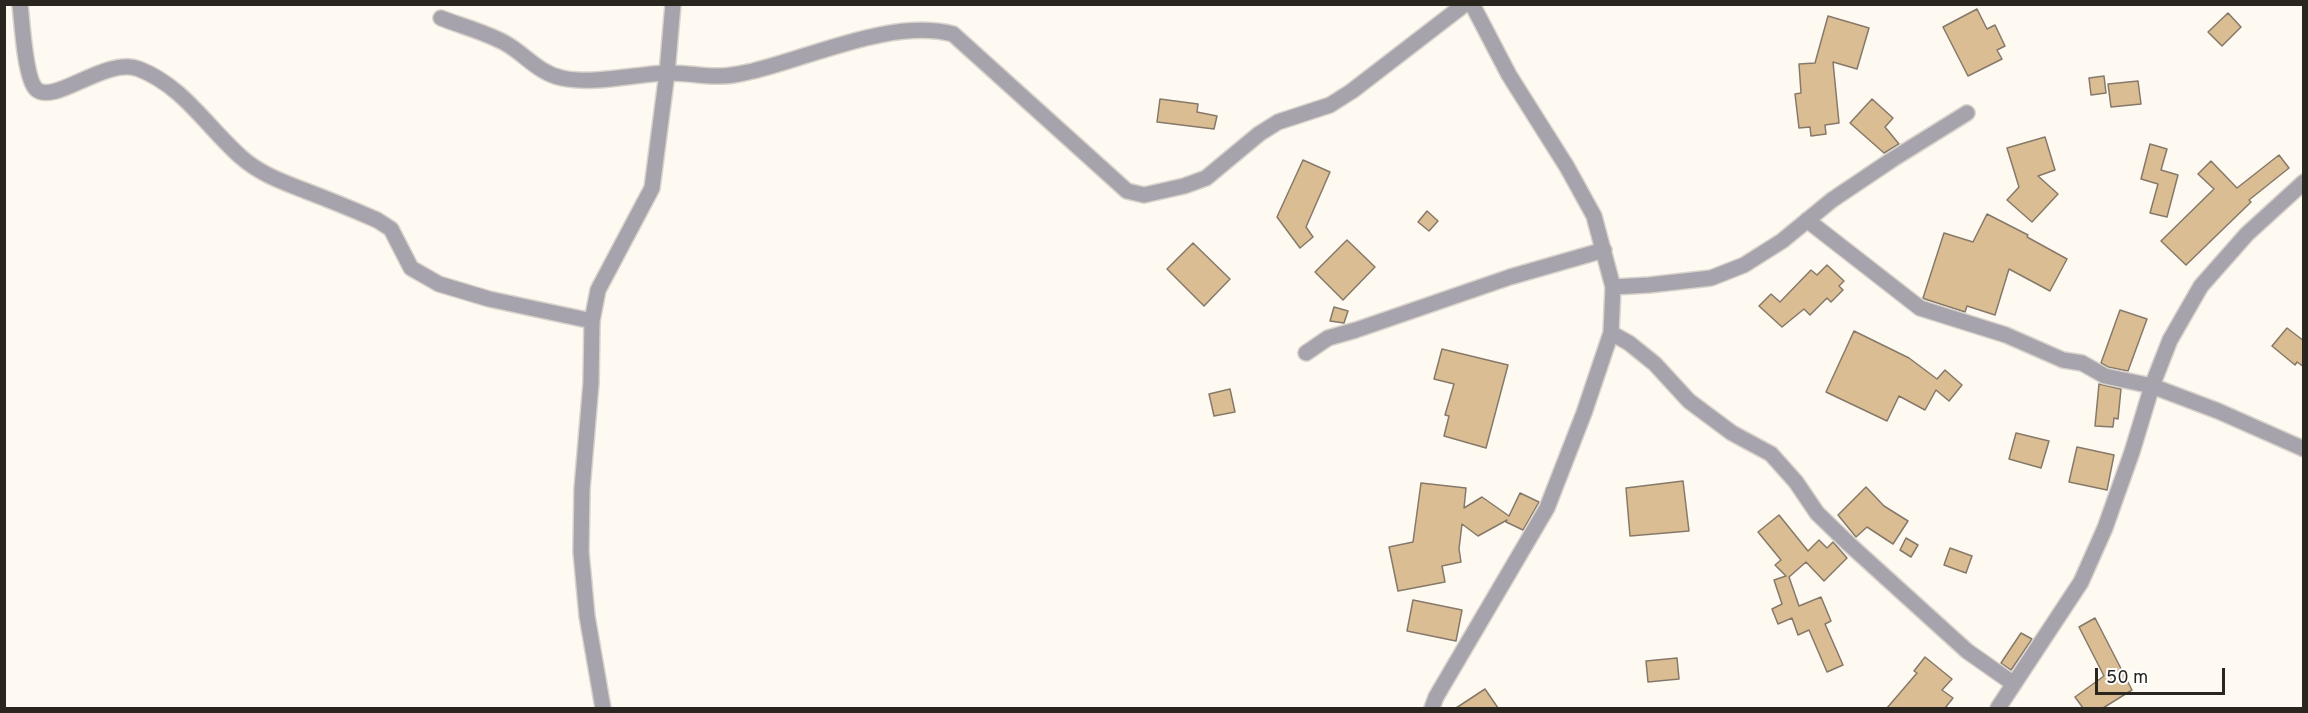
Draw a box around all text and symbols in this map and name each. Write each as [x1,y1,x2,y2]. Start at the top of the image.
scale bar [2098,656,2228,694]
text: 50 m [2106,667,2148,690]

